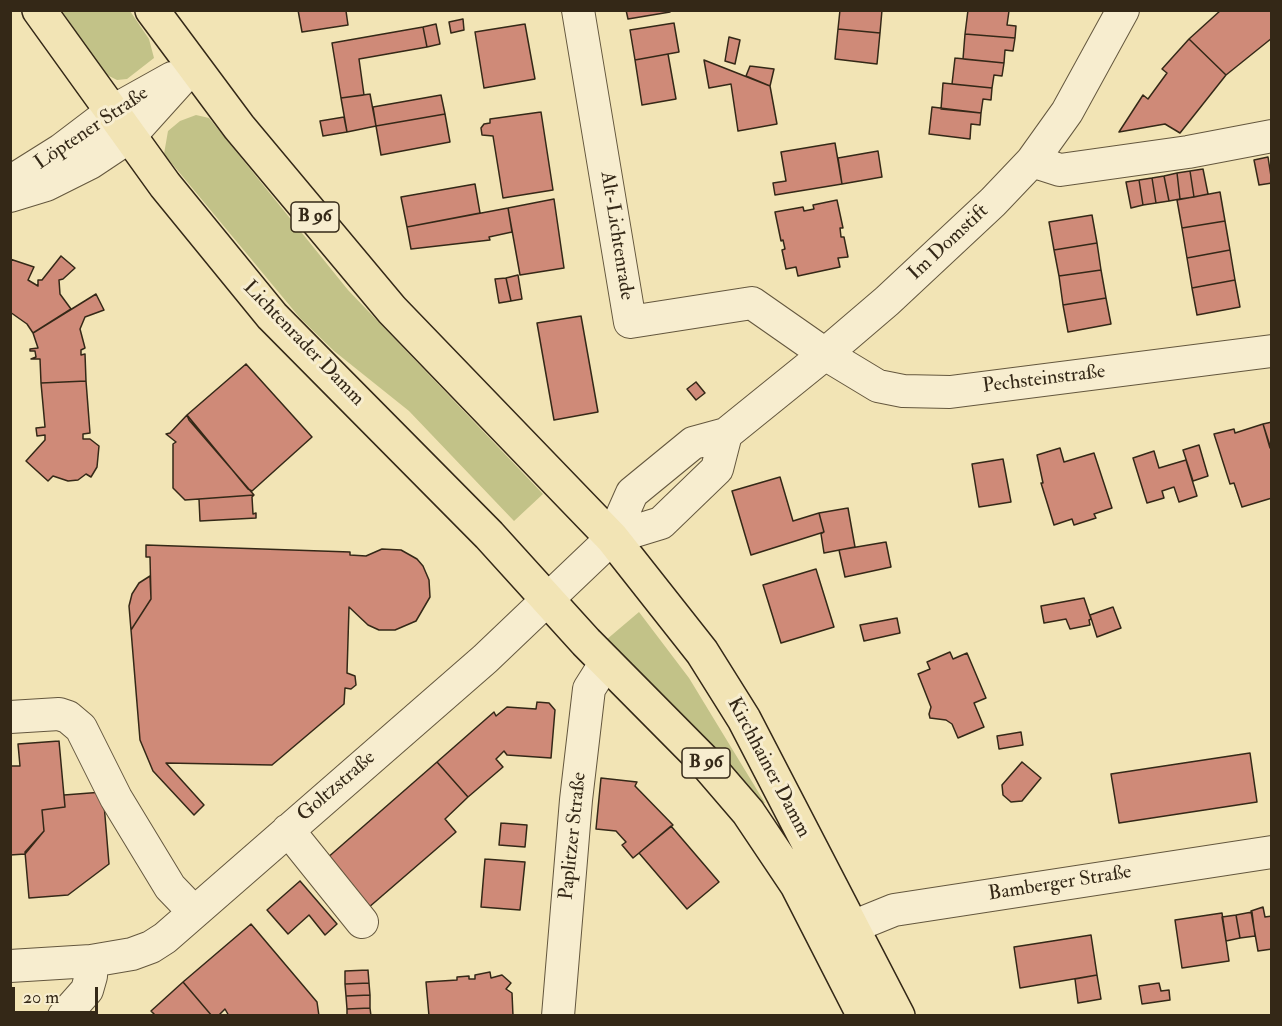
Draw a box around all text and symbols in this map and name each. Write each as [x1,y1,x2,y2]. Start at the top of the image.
street label: Löptener Straße [31,82,153,176]
street label: Alt-Lichtenrade [594,170,638,302]
street label: Im Domstift [904,200,994,286]
road number: B 96 [291,202,339,232]
street label: Lichtenrader Damm [237,277,369,411]
street label: Pechsteinstraße [981,361,1107,399]
street label: Kirchhainer Damm [721,694,815,842]
street label: Goltzstraße [293,747,381,827]
road number: B 96 [682,748,730,778]
street label: Paplitzer Straße [555,771,593,901]
street label: Bamberger Straße [987,861,1133,907]
scale bar [15,975,100,1013]
text: 20 m [23,986,59,1009]

